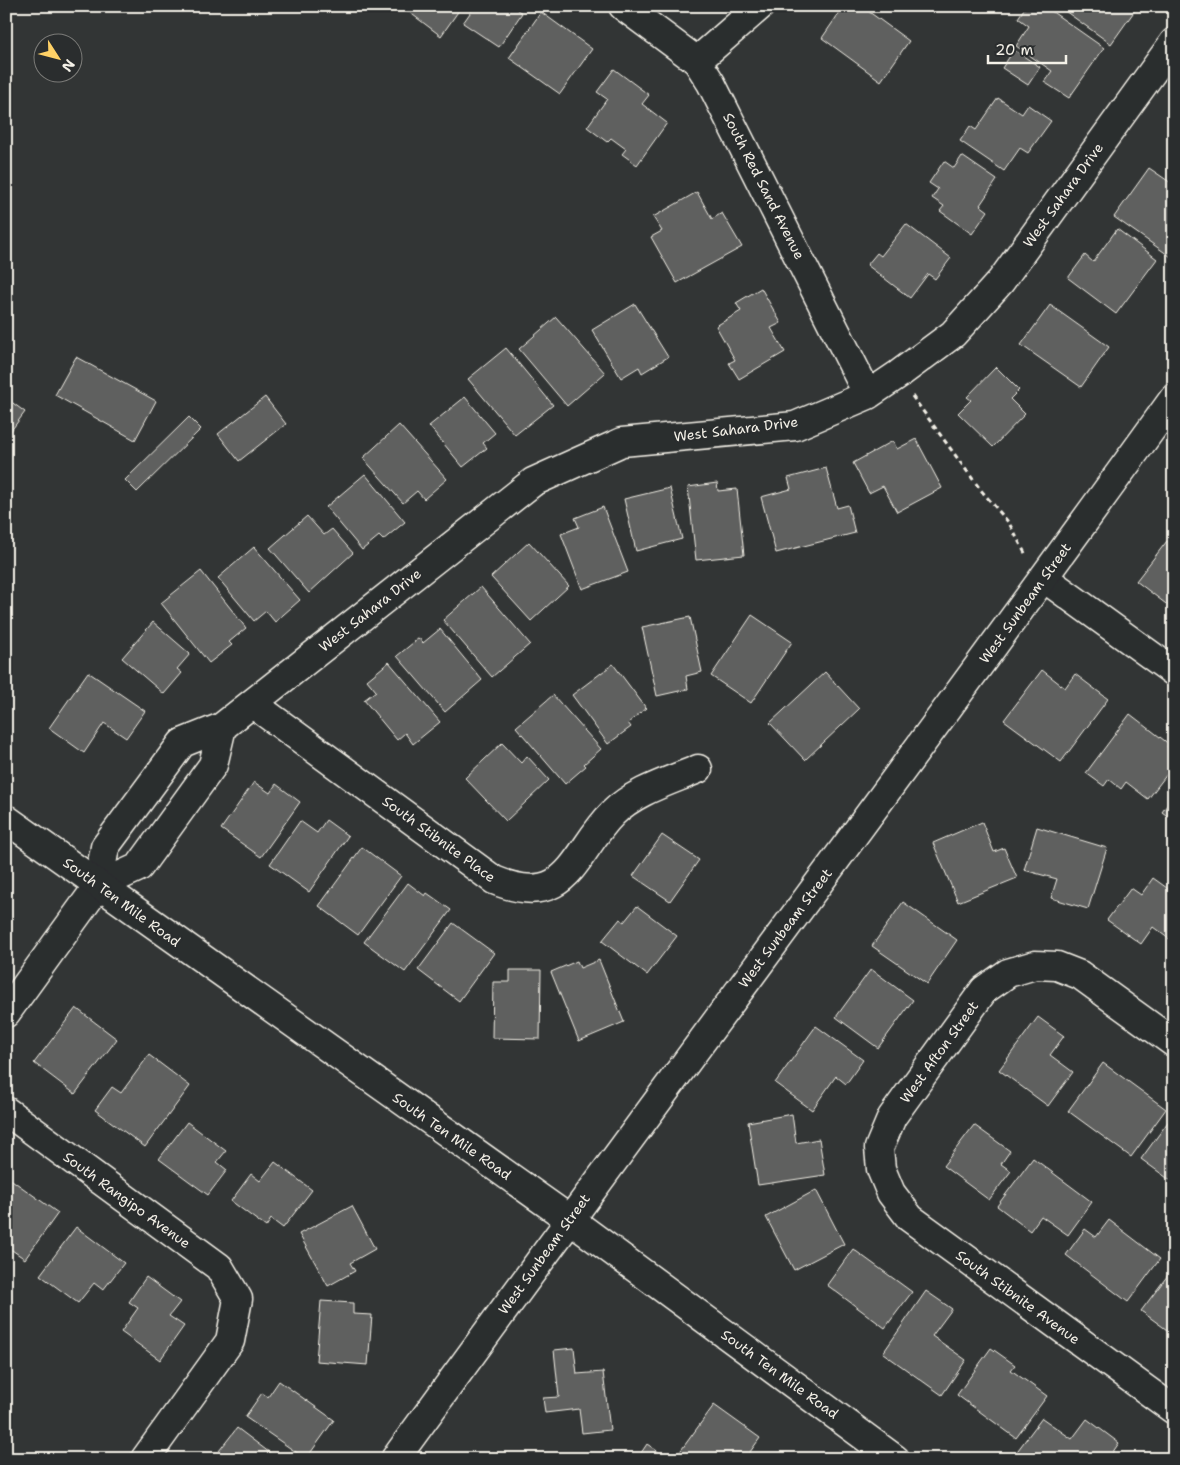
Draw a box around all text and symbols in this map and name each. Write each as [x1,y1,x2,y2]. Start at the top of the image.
north arrow [32,32,82,82]
scale bar [988,32,1065,64]
text: 20 m [995,40,1034,60]
text: N [58,56,79,75]
street label: South Red Sand Avenue [719,110,809,262]
street label: West Sahara Drive [1019,139,1107,251]
street label: West Sahara Drive [673,412,799,446]
street label: West Sunbeam Street [975,539,1075,667]
street label: West Sahara Drive [315,564,425,656]
street label: South Stibnite Place [379,792,499,886]
street label: South Ten Mile Road [60,853,184,951]
street label: West Sunbeam Street [734,865,836,991]
street label: West Afton Street [896,997,982,1107]
street label: South Ten Mile Road [389,1088,515,1184]
street label: South Rangipo Avenue [60,1148,194,1252]
street label: West Sunbeam Street [494,1190,594,1318]
street label: South Stibnite Avenue [952,1246,1084,1348]
street label: South Ten Mile Road [718,1325,842,1423]

